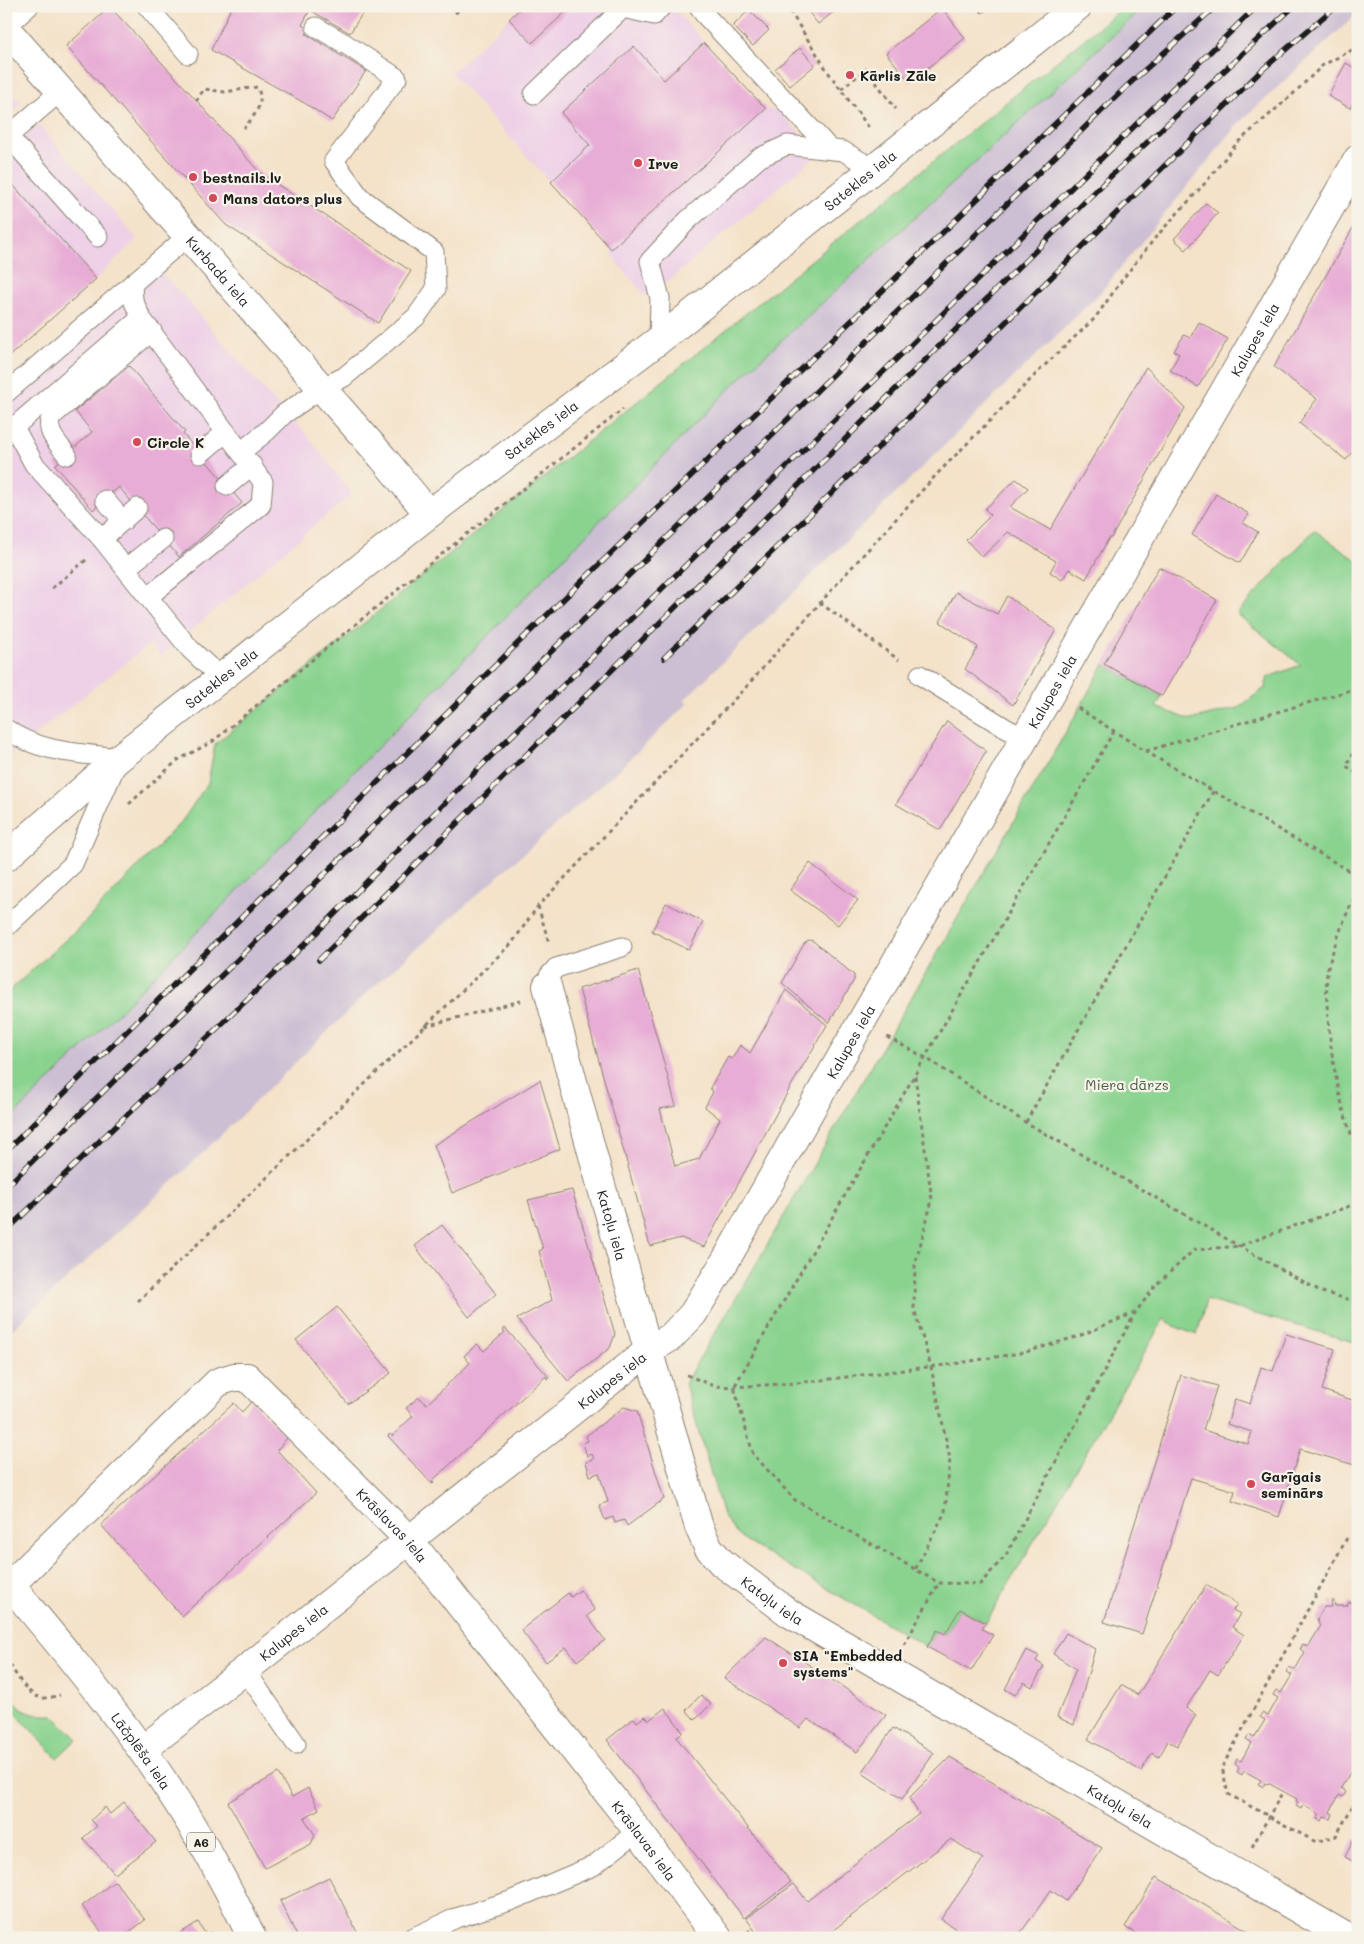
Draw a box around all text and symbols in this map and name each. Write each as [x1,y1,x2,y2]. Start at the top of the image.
place label: Kārlis Zāle [860,66,936,85]
marker: Kārlis Zāle [844,69,856,81]
street label: Satekles iela [820,145,900,215]
place label: Irve [648,154,678,173]
marker: Irve [632,157,644,169]
place label: bestnails.lv [203,168,282,187]
marker: bestnails.lv [187,171,199,183]
place label: Mans dators plus [223,189,342,208]
marker: Mans dators plus [207,192,219,204]
street label: Kurbada iela [182,231,255,310]
street label: Kalupes iela [1226,299,1283,380]
street label: Satekles iela [500,395,582,463]
place label: Circle K [147,433,204,452]
marker: Circle K [131,436,143,448]
street label: Satekles iela [181,643,261,712]
street label: Kalupes iela [1023,651,1081,731]
street label: Kalupes iela [822,1001,879,1082]
park label: Miera dārzs [1085,1075,1169,1094]
street label: Katoļu iela [593,1188,632,1263]
street label: Kalupes iela [573,1347,650,1413]
place label: Garīgais seminārs [1261,1467,1323,1502]
marker: Garīgais seminārs [1245,1478,1257,1490]
street label: Krāslavas iela [353,1484,432,1566]
street label: Katoļu iela [738,1571,807,1629]
street label: Kalupes iela [255,1599,331,1665]
place label: SIA "Embedded systems" [793,1646,902,1681]
marker: SIA "Embedded systems" [777,1657,789,1669]
street label: Lāčplēša iela [107,1708,176,1793]
street label: Katoļu iela [1084,1779,1156,1832]
street label: Krāslavas iela [608,1796,681,1884]
road number: A6 [187,1832,215,1851]

